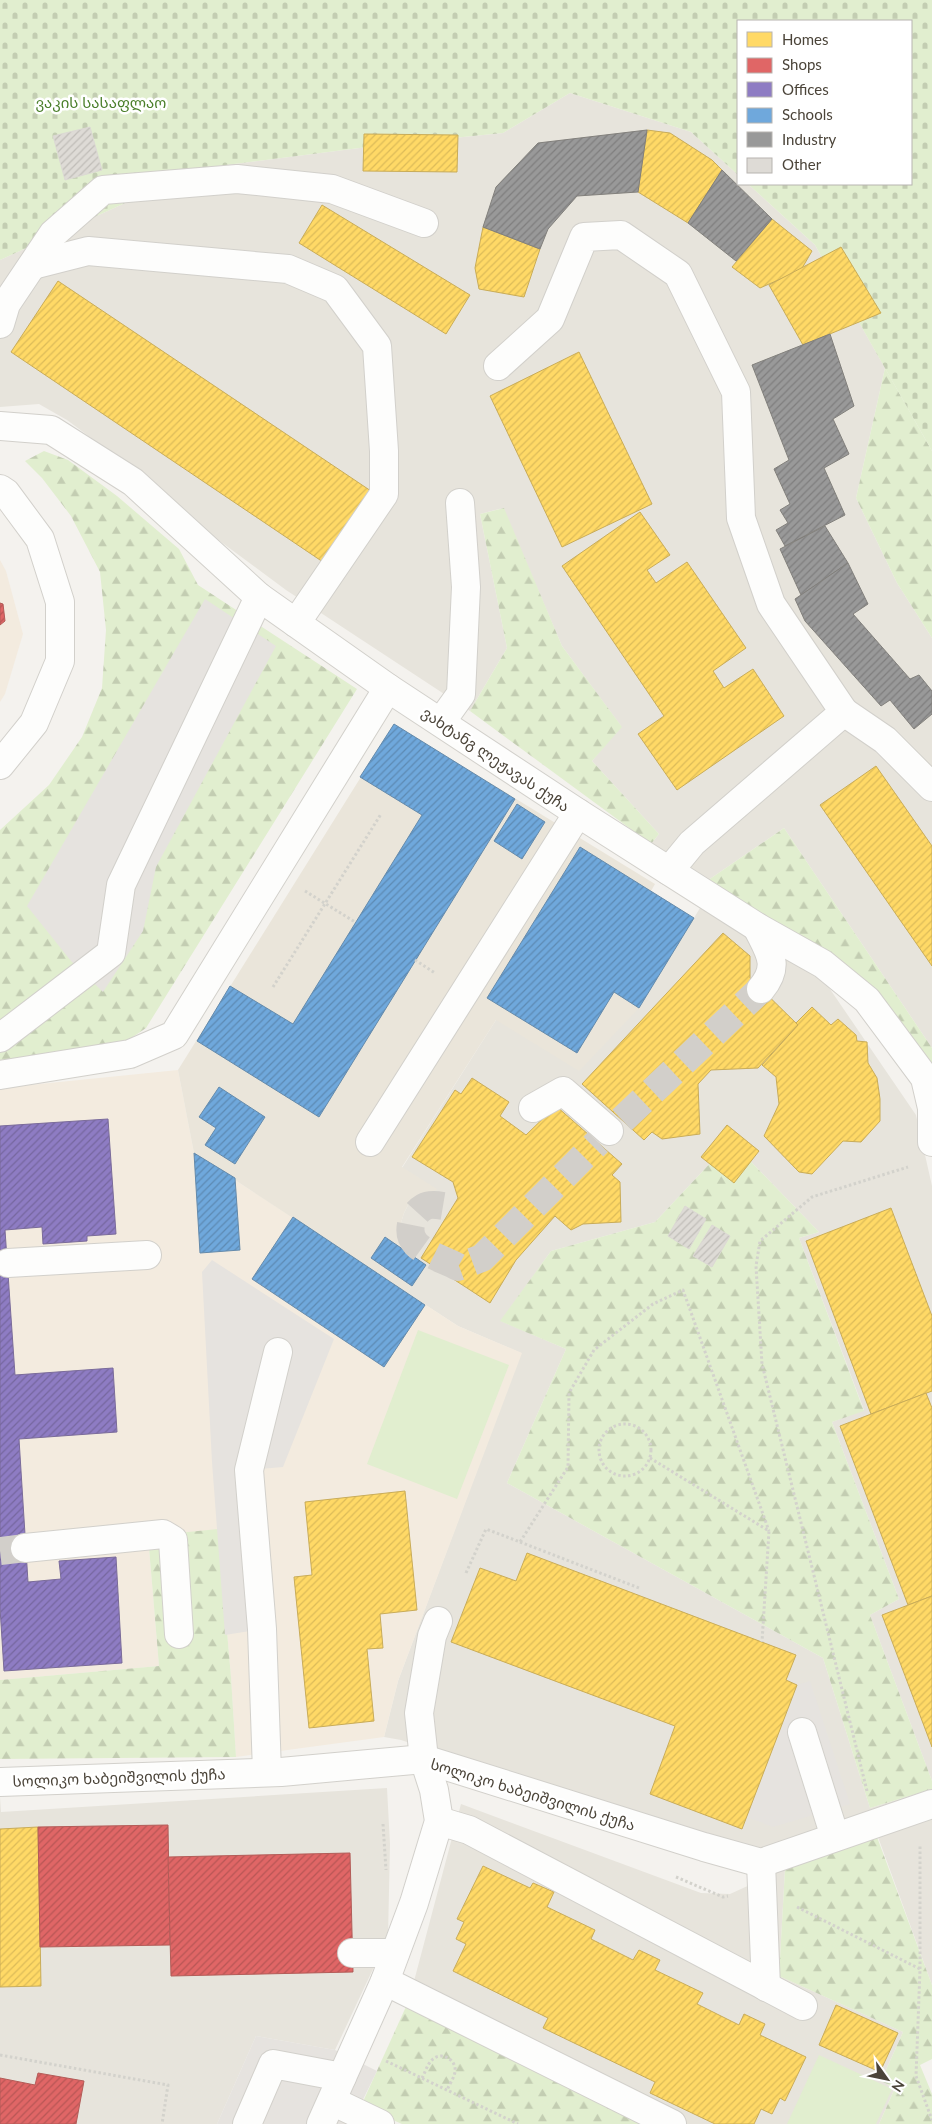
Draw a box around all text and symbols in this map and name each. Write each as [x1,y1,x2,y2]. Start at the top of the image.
legend [737,20,912,185]
text: Homes [782,30,828,48]
text: Shops [782,55,822,73]
text: Offices [782,80,829,98]
park label: ვაკის სასაფლაო [36,93,166,112]
text: Schools [782,105,833,123]
text: Industry [782,130,837,148]
text: Other [782,155,822,173]
street label: ვახტანგ ლეჟავას ქუჩა [418,703,573,816]
street label: სოლიკო ხაბეიშვილის ქუჩა [428,1754,637,1835]
street label: სოლიკო ხაბეიშვილის ქუჩა [12,1764,226,1791]
north arrow [862,2054,912,2104]
text: N [888,2077,908,2096]

